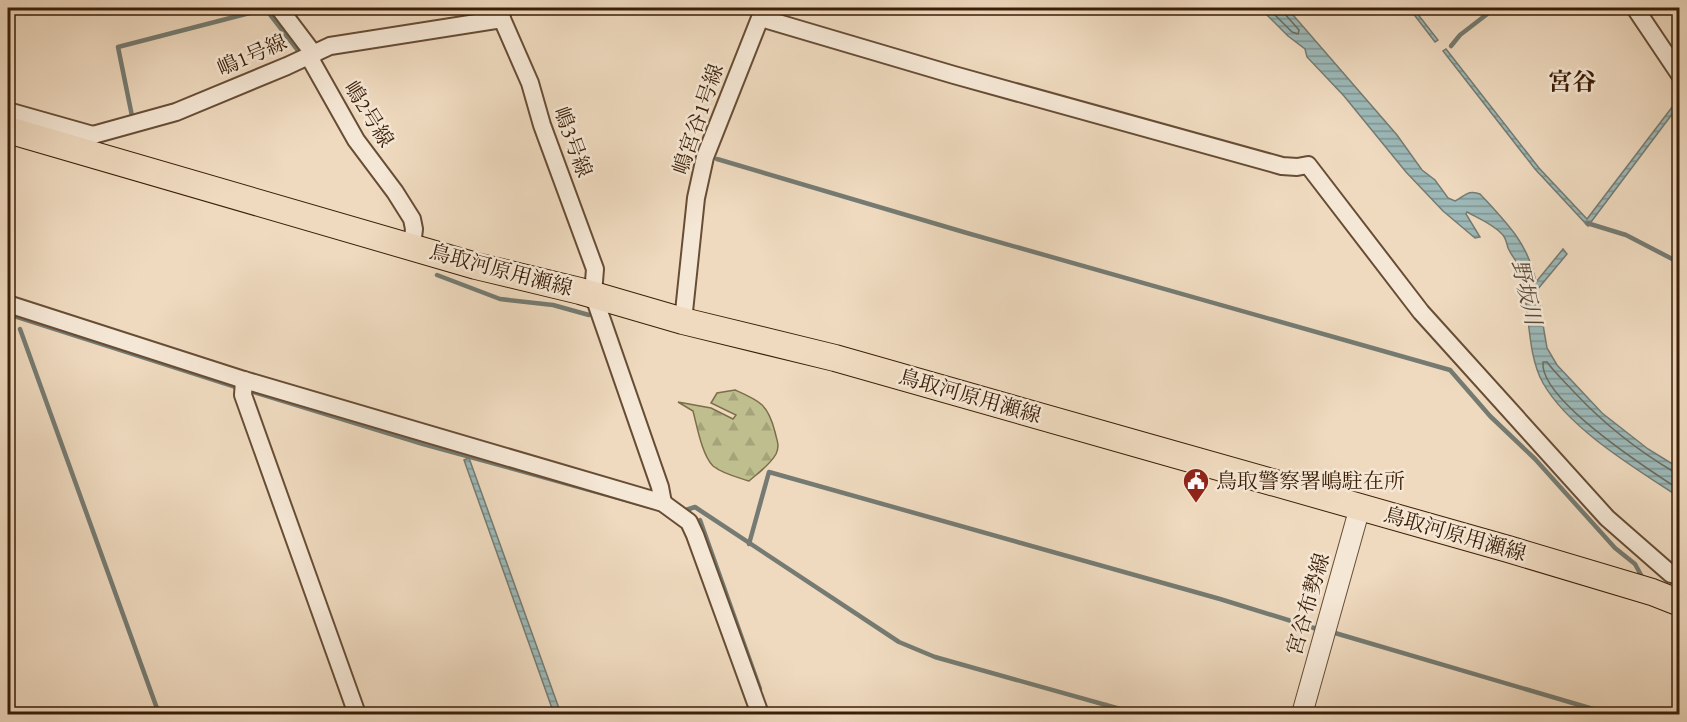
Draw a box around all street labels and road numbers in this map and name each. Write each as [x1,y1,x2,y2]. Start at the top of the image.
street label: 嶋1号線 [213,28,291,81]
street label: 嶋宮谷1号線 [666,60,729,178]
street label: 嶋2号線 [339,76,400,152]
street label: 嶋3号線 [548,103,599,181]
street label: 鳥取河原用瀬線 [427,237,576,302]
street label: 鳥取河原用瀬線 [896,362,1045,429]
street label: 鳥取河原用瀬線 [1381,500,1530,567]
street label: 宮谷布勢線 [1280,550,1335,658]

